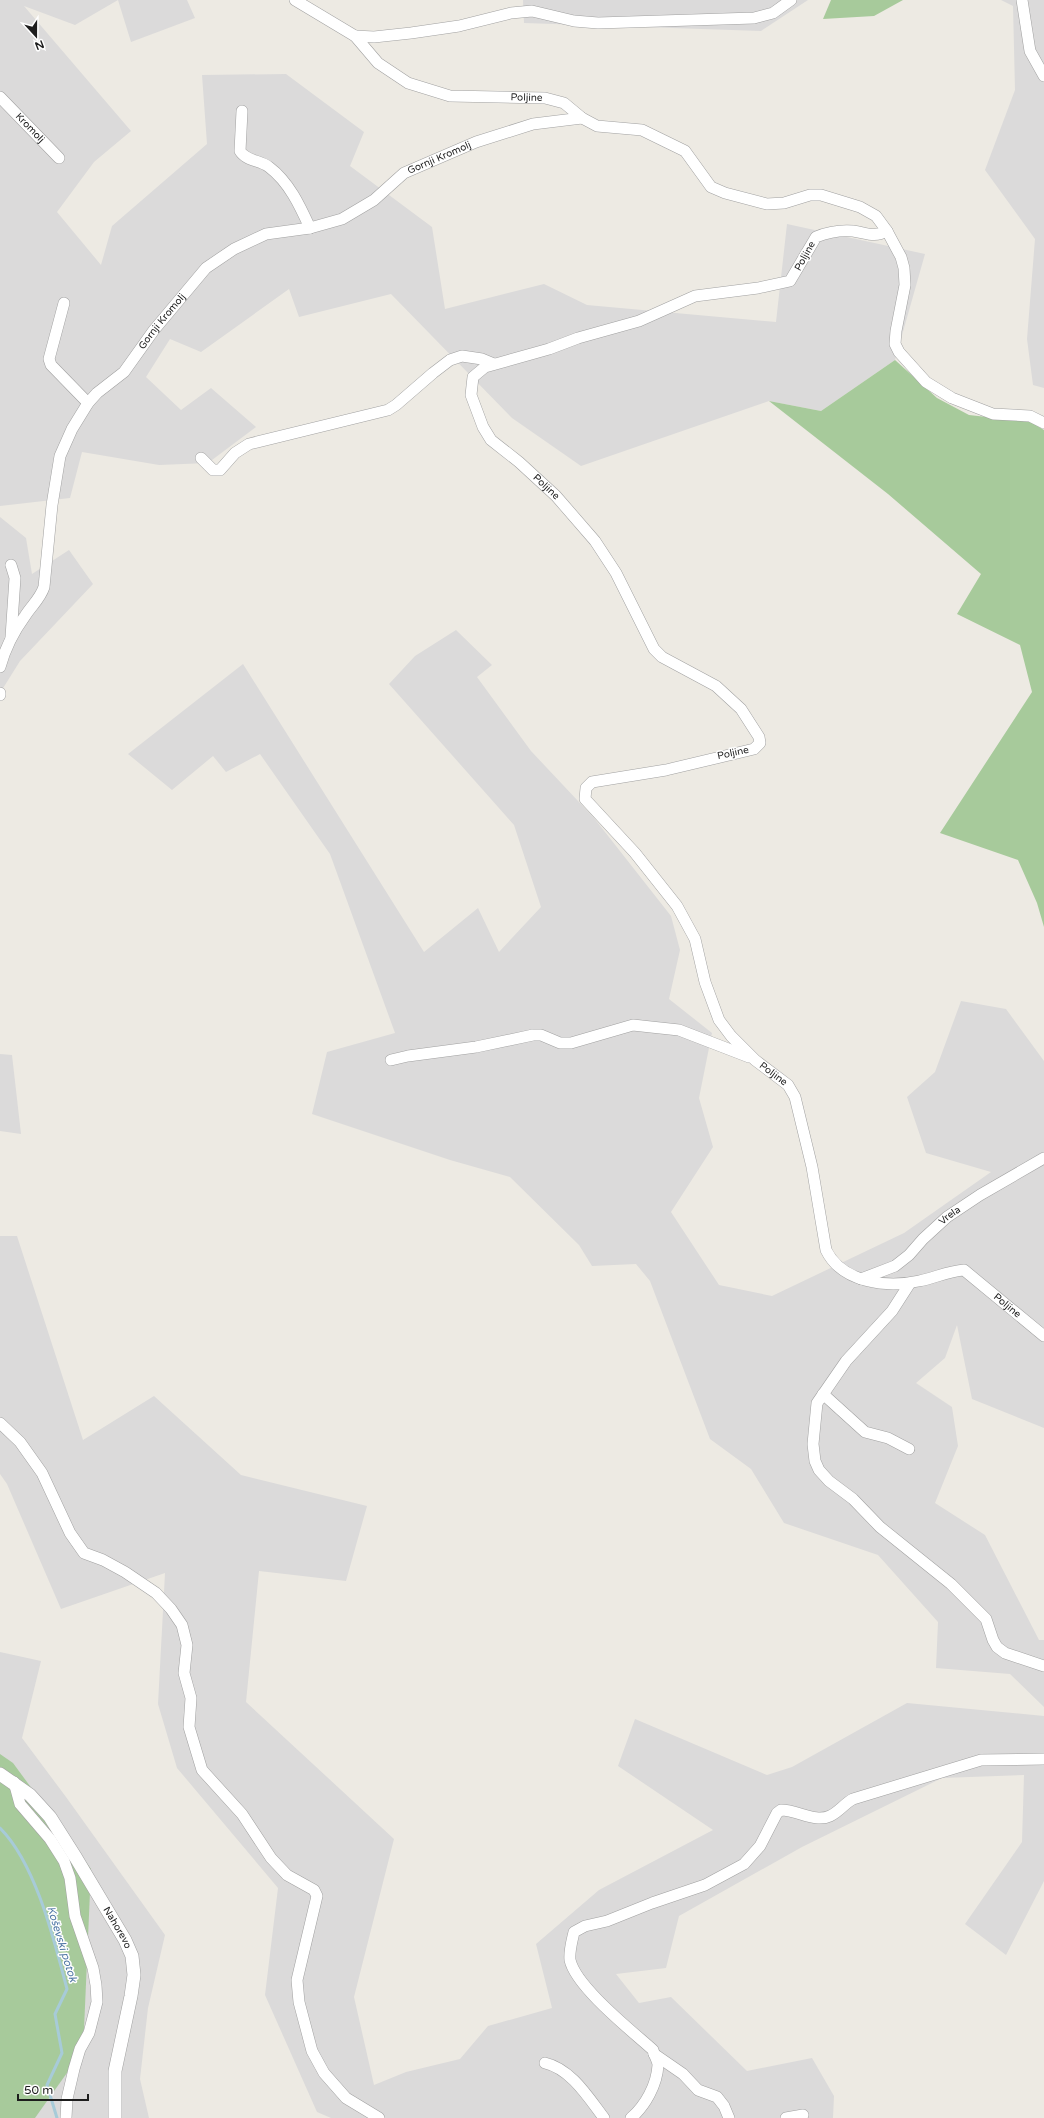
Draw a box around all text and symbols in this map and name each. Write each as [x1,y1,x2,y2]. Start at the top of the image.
north arrow [16,16,56,56]
text: N [33,37,46,53]
street label: Poljine [510,91,543,104]
street label: Kromolj [13,111,47,145]
street label: Gornji Kromolj [406,139,473,177]
street label: Poljine [792,239,818,273]
street label: Gornji Kromolj [136,291,188,352]
street label: Poljine [530,472,562,502]
street label: Poljine [716,744,750,762]
street label: Poljine [757,1060,790,1089]
street label: Vrela [936,1204,963,1228]
street label: Poljine [991,1291,1024,1321]
water label: Koševski potok [44,1905,80,1984]
street label: Nahorevo [101,1905,134,1950]
scale bar [18,2076,88,2102]
text: 50 m [24,2083,53,2097]

